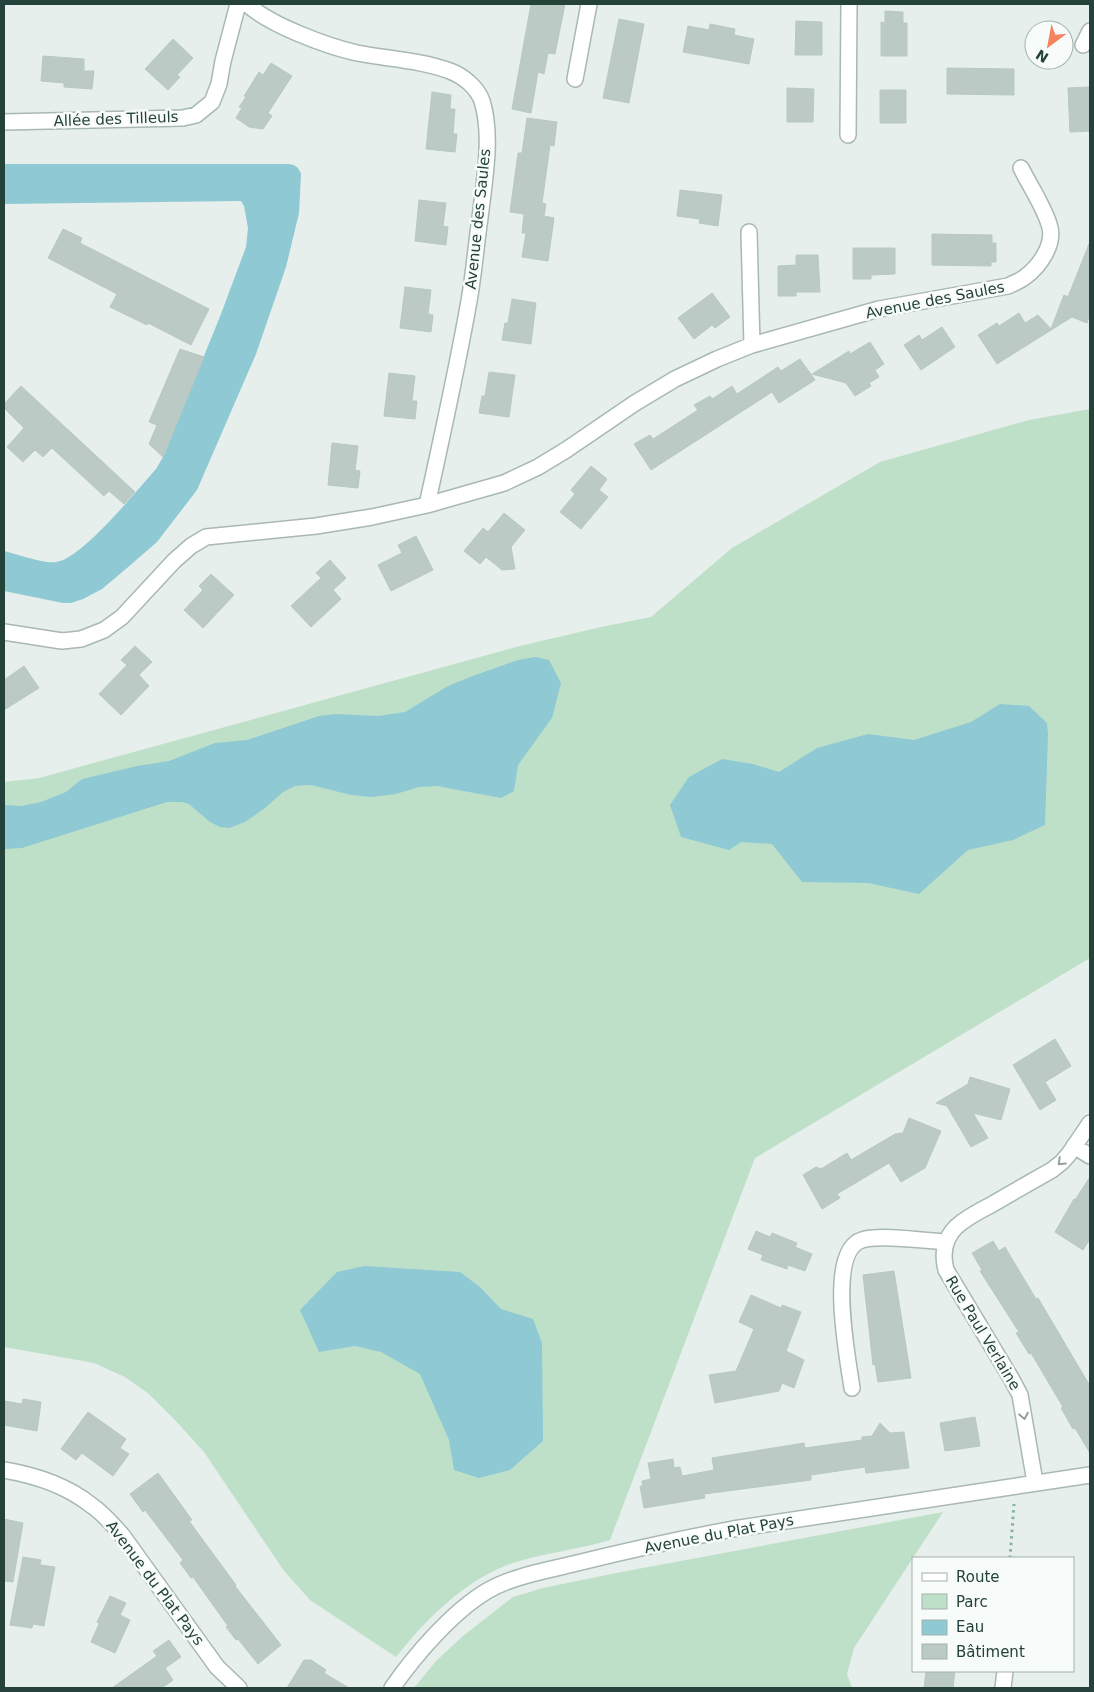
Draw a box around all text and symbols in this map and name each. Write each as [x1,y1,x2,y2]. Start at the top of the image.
north arrow [1024,20,1074,70]
text: N [1033,46,1051,66]
street label: Allée des Tilleuls [53,108,179,130]
street label: Avenue des Saules [462,148,494,290]
street label: Avenue des Saules [864,278,1006,322]
one-way arrow [1058,1156,1067,1165]
street label: Rue Paul Verlaine [942,1273,1024,1393]
one-way arrow [1018,1412,1029,1420]
street label: Avenue du Plat Pays [643,1511,795,1557]
street label: Avenue du Plat Pays [102,1517,208,1649]
legend [912,1557,1074,1672]
text: Route [956,1568,1000,1586]
text: Parc [956,1593,988,1611]
text: Eau [956,1618,984,1636]
text: Bâtiment [956,1643,1025,1661]

